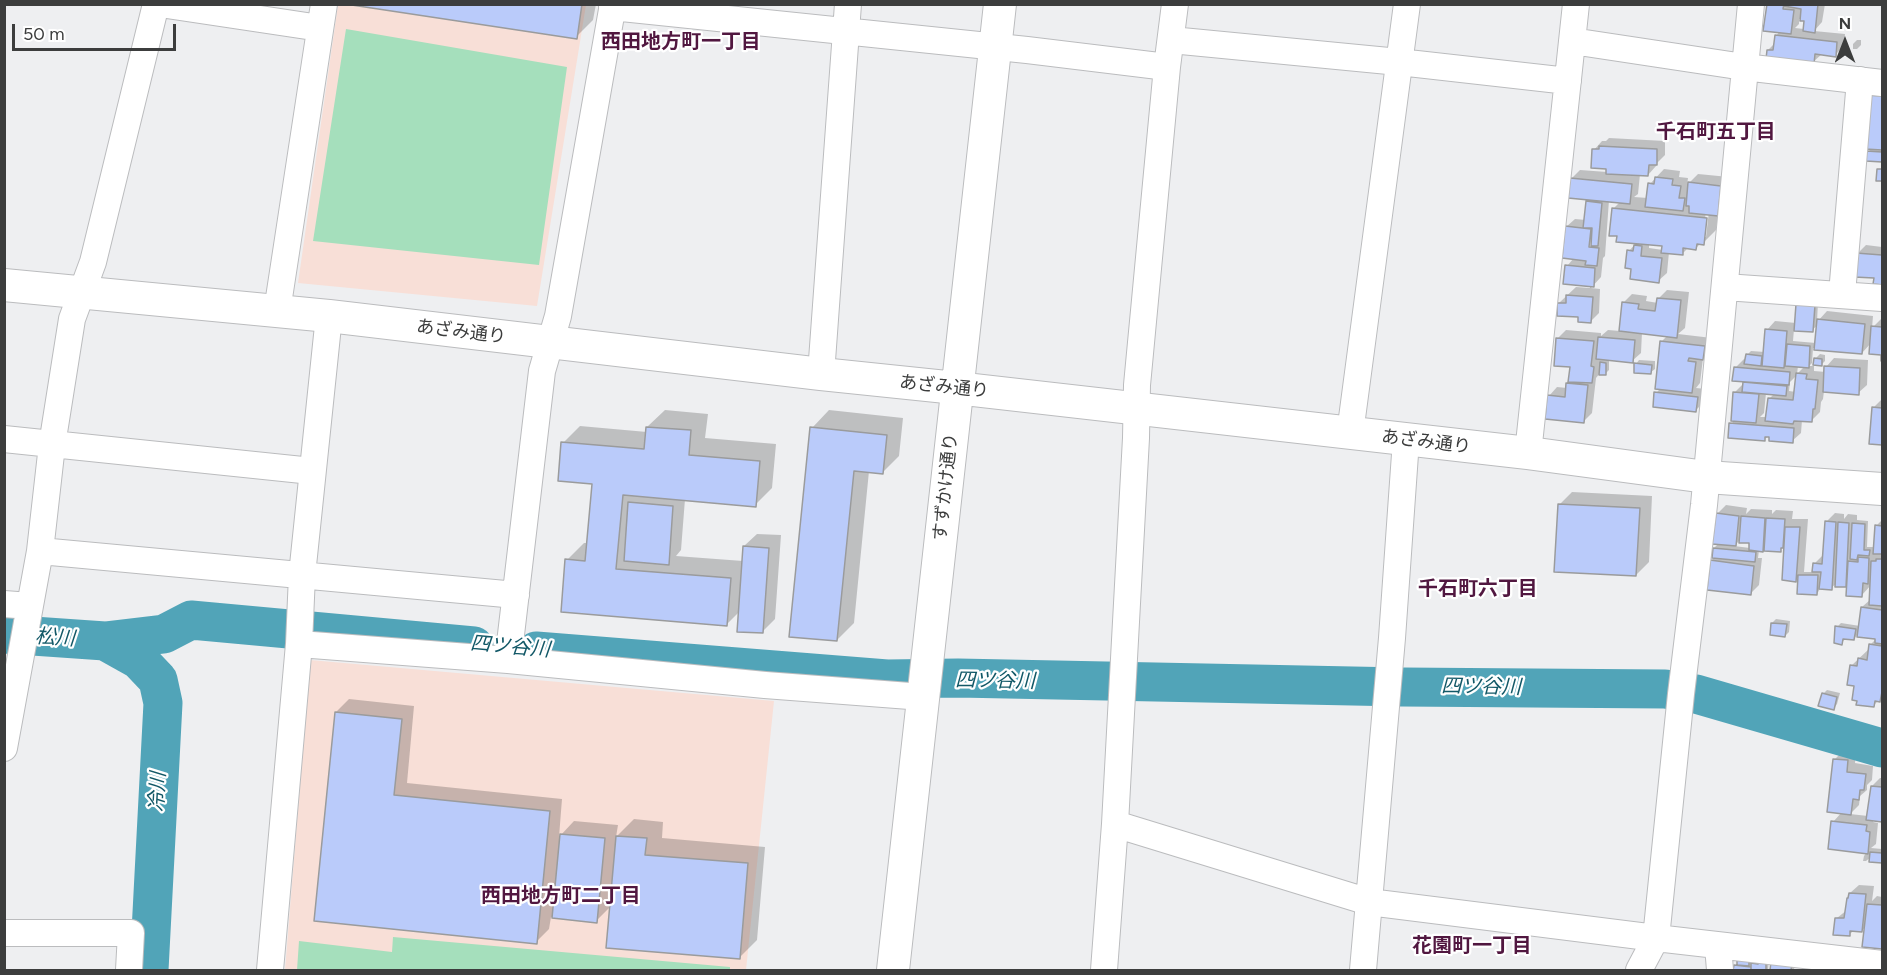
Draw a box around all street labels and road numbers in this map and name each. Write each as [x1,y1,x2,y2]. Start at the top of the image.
street label: あざみ通り [415,316,507,348]
street label: あざみ通り [898,372,990,402]
street label: あざみ通り [1380,426,1472,458]
street label: すずかけ通り [930,432,962,542]

